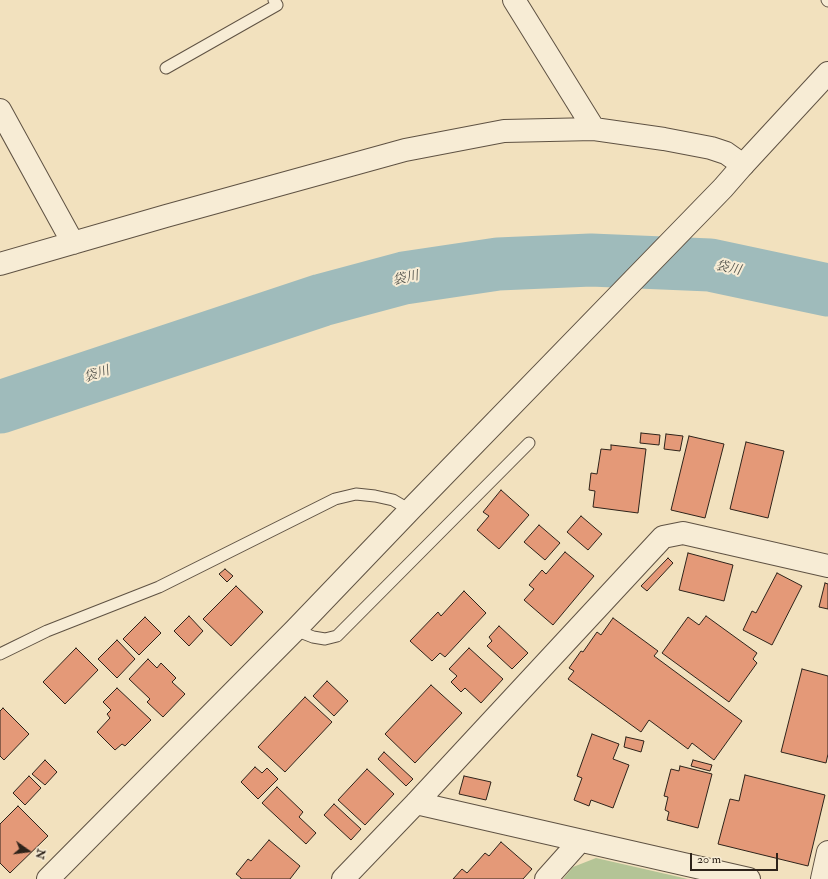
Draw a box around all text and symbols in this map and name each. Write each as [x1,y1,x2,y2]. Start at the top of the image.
water label: 袋川 [714,259,742,279]
water label: 袋川 [392,269,420,289]
water label: 袋川 [82,364,112,386]
north arrow [8,831,48,871]
scale bar [692,845,780,871]
text: N [33,848,48,860]
text: 20 m [697,852,721,867]

